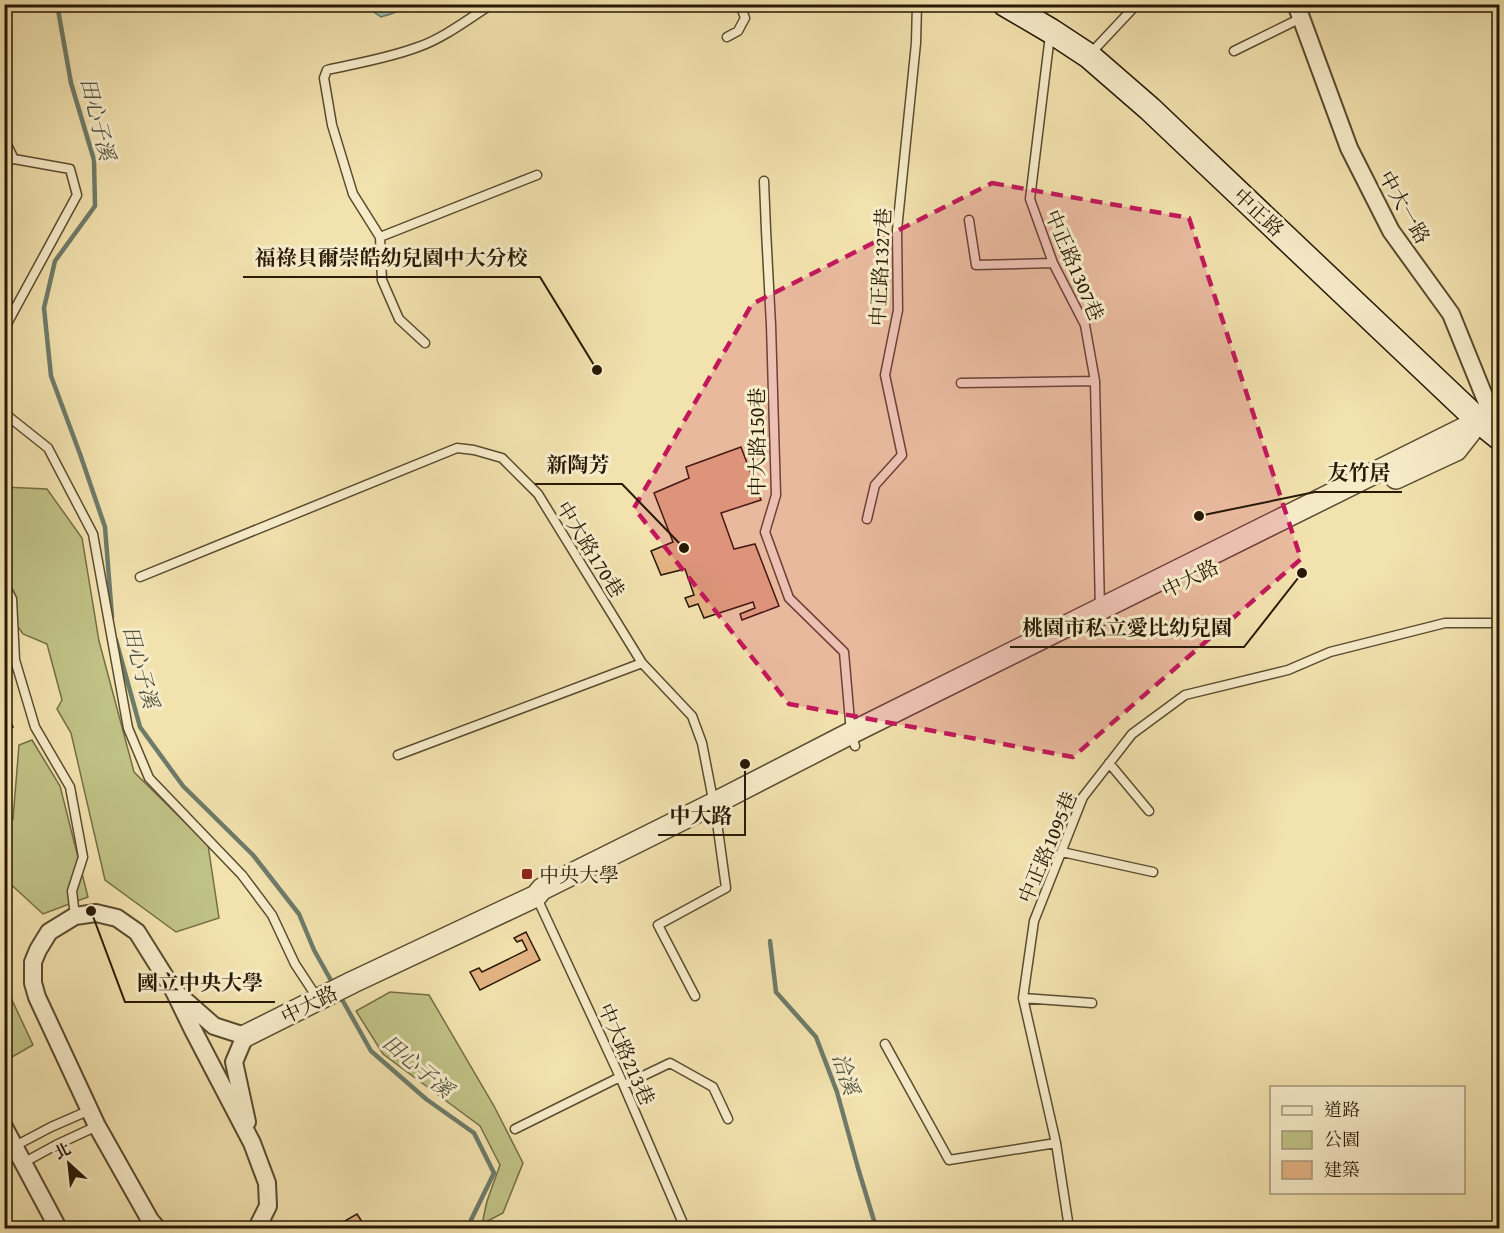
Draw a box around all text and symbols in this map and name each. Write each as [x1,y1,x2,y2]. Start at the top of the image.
water label: 田心子溪 [73,74,124,165]
street label: 中大一路 [1372,165,1438,249]
street label: 中正路 [1227,181,1291,243]
street label: 中正路1307巷 [1038,205,1112,325]
street label: 中正路1327巷 [862,207,898,327]
callout: 福祿貝爾崇皓幼兒園中大分校 [243,238,540,277]
text: 福祿貝爾崇皓幼兒園中大分校 [255,242,528,273]
street label: 中大路150巷 [742,388,771,496]
callout: 新陶芳 [535,445,622,484]
text: 新陶芳 [547,449,610,480]
callout: 友竹居 [1315,453,1402,492]
text: 友竹居 [1328,457,1391,488]
street label: 中大路170巷 [550,495,632,603]
street label: 中大路 [1157,552,1223,604]
callout: 桃園市私立愛比幼兒園 [1010,608,1244,647]
text: 桃園市私立愛比幼兒園 [1022,612,1232,643]
water label: 田心子溪 [115,622,167,714]
street label: 中正路1095巷 [1010,787,1084,907]
callout: 中大路 [658,796,745,835]
text: 中大路 [670,800,733,831]
place label: 中央大學 [539,860,619,889]
marker: 中央大學 [520,867,534,881]
callout: 國立中央大學 [125,963,275,1002]
text: 國立中央大學 [137,967,263,998]
street label: 中大路 [276,978,342,1030]
street label: 中大路213巷 [592,998,662,1110]
water label: 田心子溪 [376,1027,462,1106]
water label: 洽溪 [825,1049,868,1101]
legend [1270,1086,1465,1194]
text: 道路 [1324,1096,1360,1123]
text: 公園 [1324,1126,1360,1153]
north arrow [39,1134,99,1194]
text: 北 [50,1136,75,1165]
text: 建築 [1324,1156,1360,1183]

